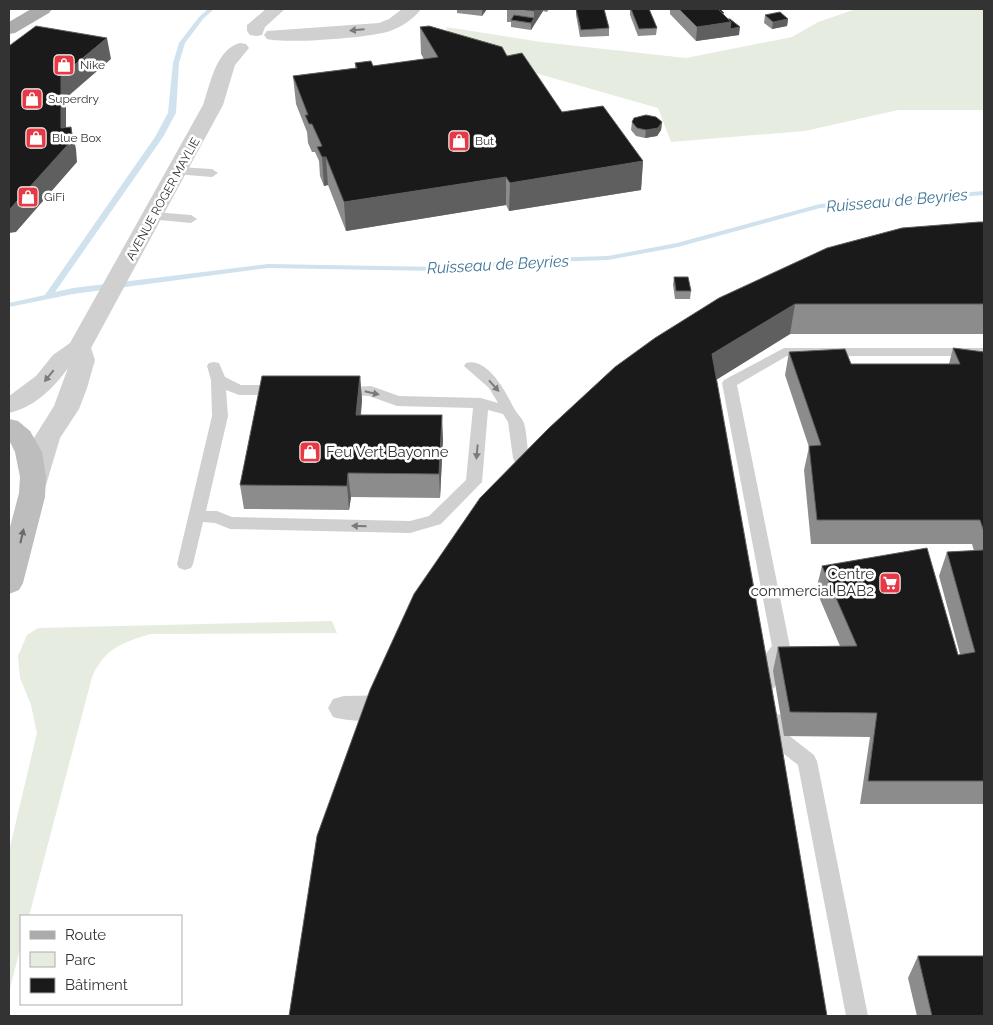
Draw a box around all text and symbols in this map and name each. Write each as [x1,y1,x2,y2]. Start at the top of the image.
one-way arrow [349,27,365,35]
shop icon: Nike [52,53,76,77]
place label: Nike [80,58,105,72]
shop icon: Superdry [20,87,44,111]
place label: Superdry [48,92,100,106]
shop icon: Blue Box [24,126,48,150]
shop icon: But [447,129,471,153]
place label: Blue Box [52,131,101,145]
place label: But [475,134,494,148]
street label: AVENUE ROGER MAYLIE [123,135,203,263]
shop icon: GiFi [16,185,40,209]
water label: Ruisseau de Beyries [825,185,969,216]
place label: GiFi [44,190,65,204]
water label: Ruisseau de Beyries [427,251,570,278]
one-way arrow [44,369,55,382]
one-way arrow [488,379,499,392]
one-way arrow [364,389,380,397]
shop icon: Feu Vert Bayonne [298,440,322,464]
place label: Feu Vert Bayonne [326,443,449,461]
one-way arrow [472,444,480,460]
one-way arrow [350,521,366,529]
one-way arrow [18,529,26,544]
place label: Centre commercial BAB2 [751,565,874,600]
supermarket icon: Centre commercial BAB2 [878,571,902,595]
legend [20,915,182,1005]
text: Route [65,926,106,944]
text: Parc [65,951,96,969]
text: Bâtiment [65,976,128,994]

